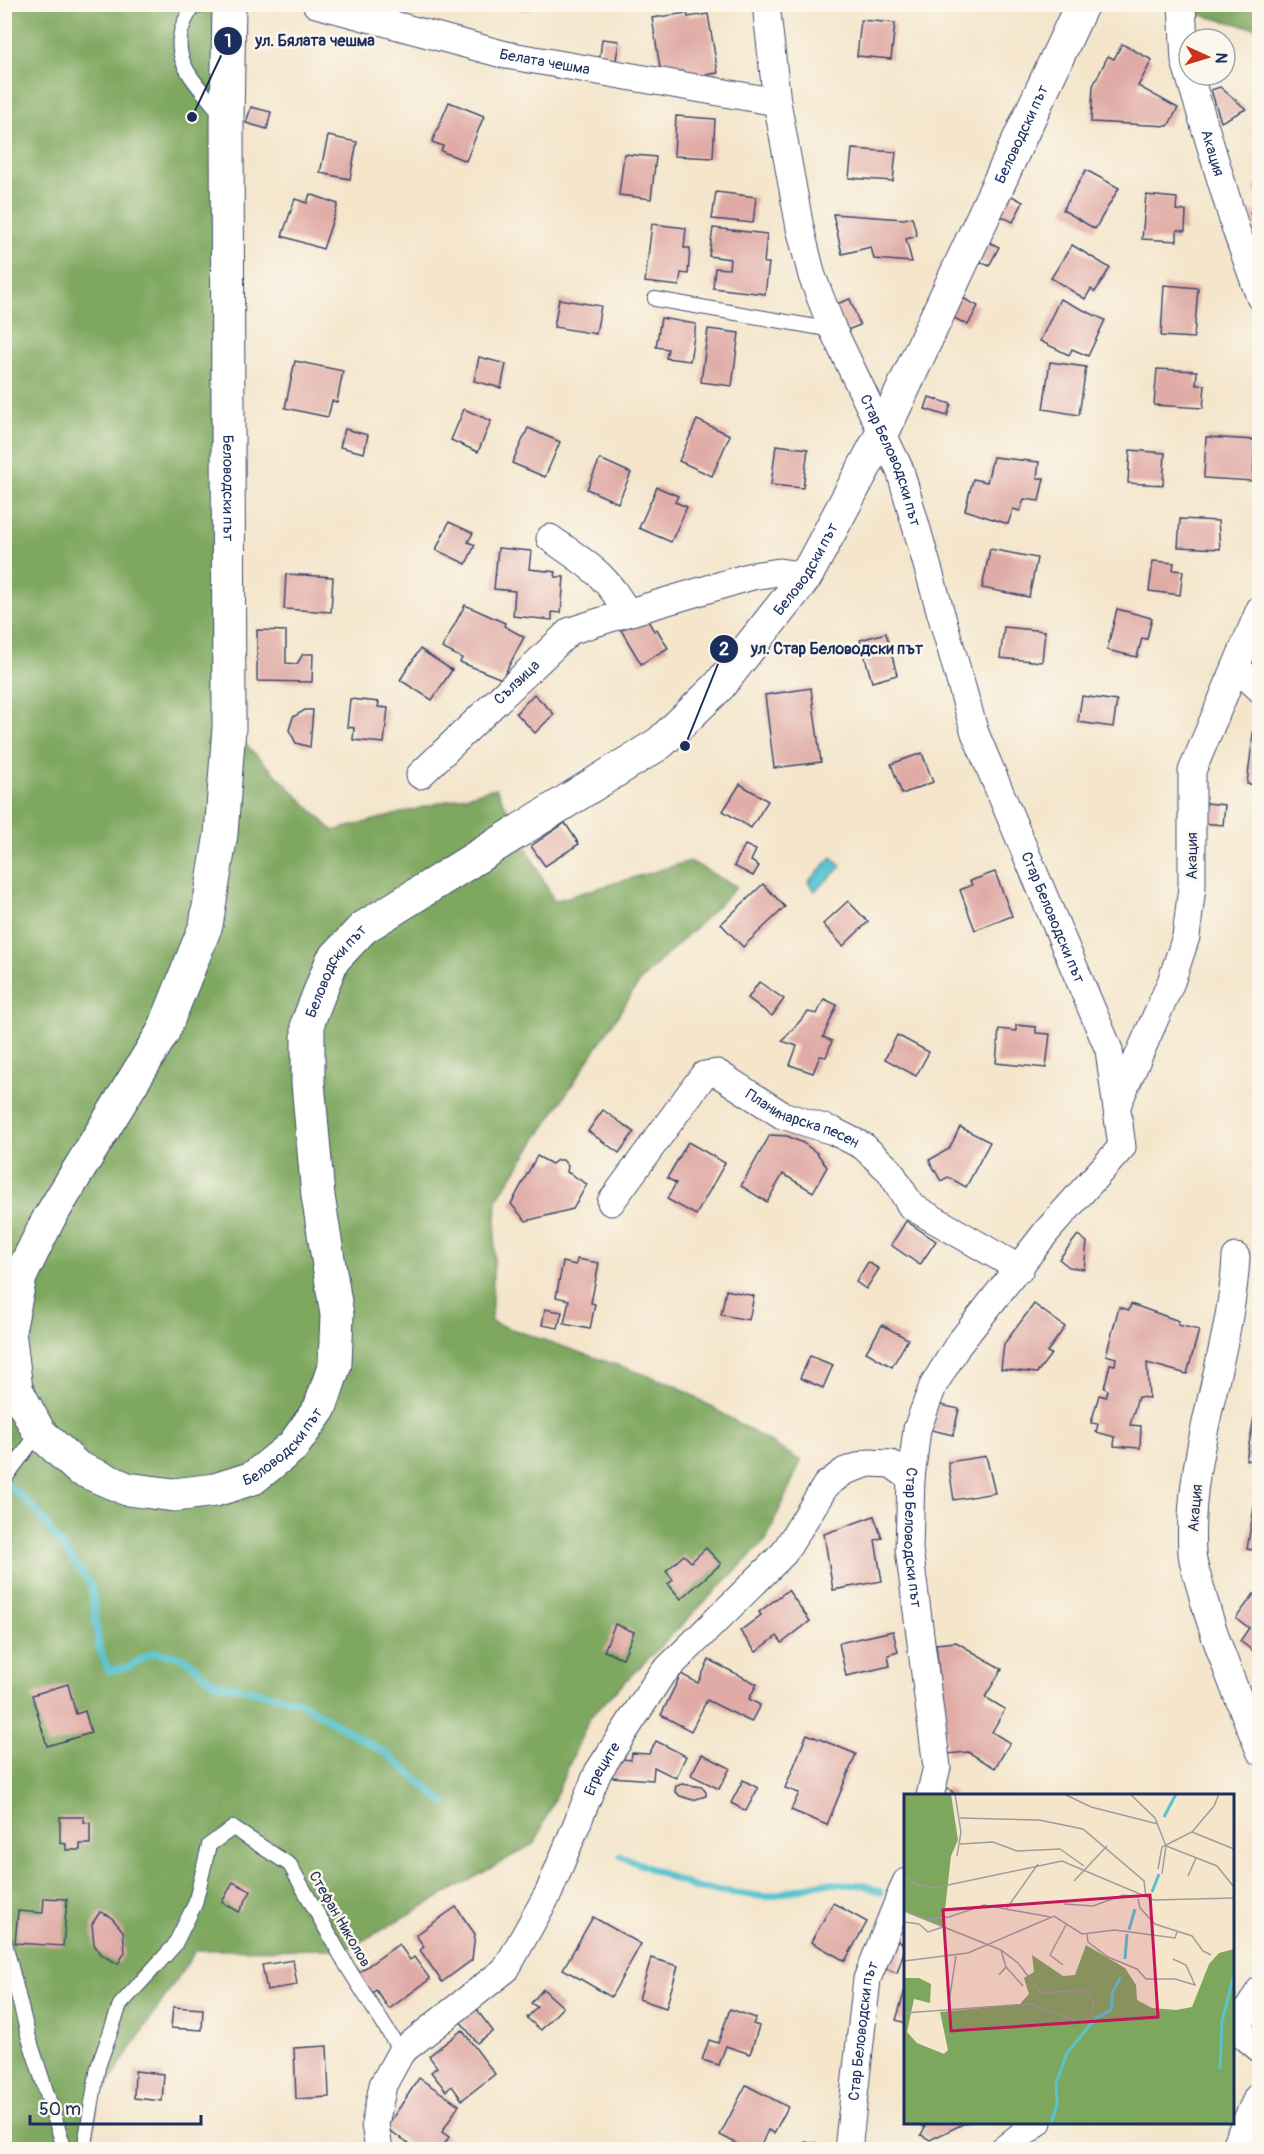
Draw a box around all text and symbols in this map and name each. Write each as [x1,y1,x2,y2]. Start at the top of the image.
callout: ул. Бялата чешма [213,24,387,58]
north arrow [1177,27,1237,87]
text: 1 [224,30,232,53]
text: ул. Бялата чешма [254,31,375,51]
street label: Белата чешма [497,45,591,79]
text: N [1211,52,1231,64]
street label: Беловодски път [991,82,1053,187]
street label: Акация [1196,127,1228,179]
street label: Стар Беловодски път [855,392,925,529]
street label: Беловодски път [218,435,237,542]
street label: Беловодски път [769,519,843,620]
callout: ул. Стар Беловодски път [709,632,935,666]
text: 2 [719,638,729,661]
text: ул. Стар Беловодски път [750,639,924,659]
street label: Сълзица [490,656,544,709]
street label: Акация [1183,832,1202,880]
street label: Стар Беловодски път [1016,849,1089,987]
street label: Беловодски път [302,921,371,1021]
street label: Планинарска песен [742,1085,862,1152]
street label: Беловодски път [240,1404,328,1491]
street label: Стар Беловодски път [899,1466,926,1609]
street label: Акация [1184,1484,1207,1533]
street label: Егреците [580,1738,625,1799]
inset map [904,1794,1234,2124]
street label: Стефан Николов [304,1868,375,1971]
street label: Стар Беловодски път [845,1958,883,2102]
scale bar [30,2088,201,2126]
text: 50 m [39,2098,81,2121]

